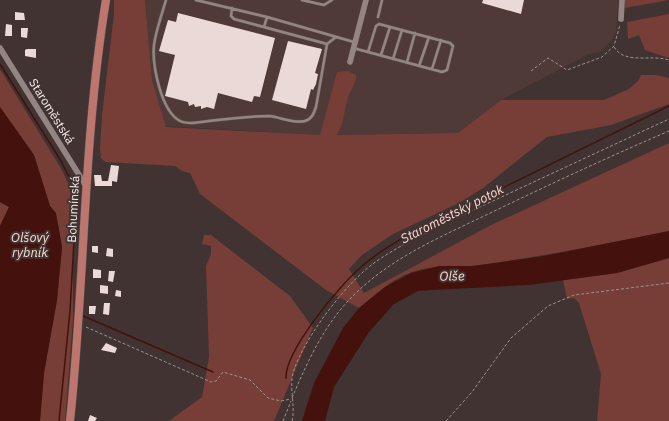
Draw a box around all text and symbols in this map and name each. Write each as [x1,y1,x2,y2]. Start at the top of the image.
street label: Staroměstská [26,76,78,147]
street label: Bohumínská [64,175,82,243]
water label: Staroměstský potok [398,181,507,247]
water label: Olšový rybník [11,229,50,261]
water label: Olše [439,267,465,285]

